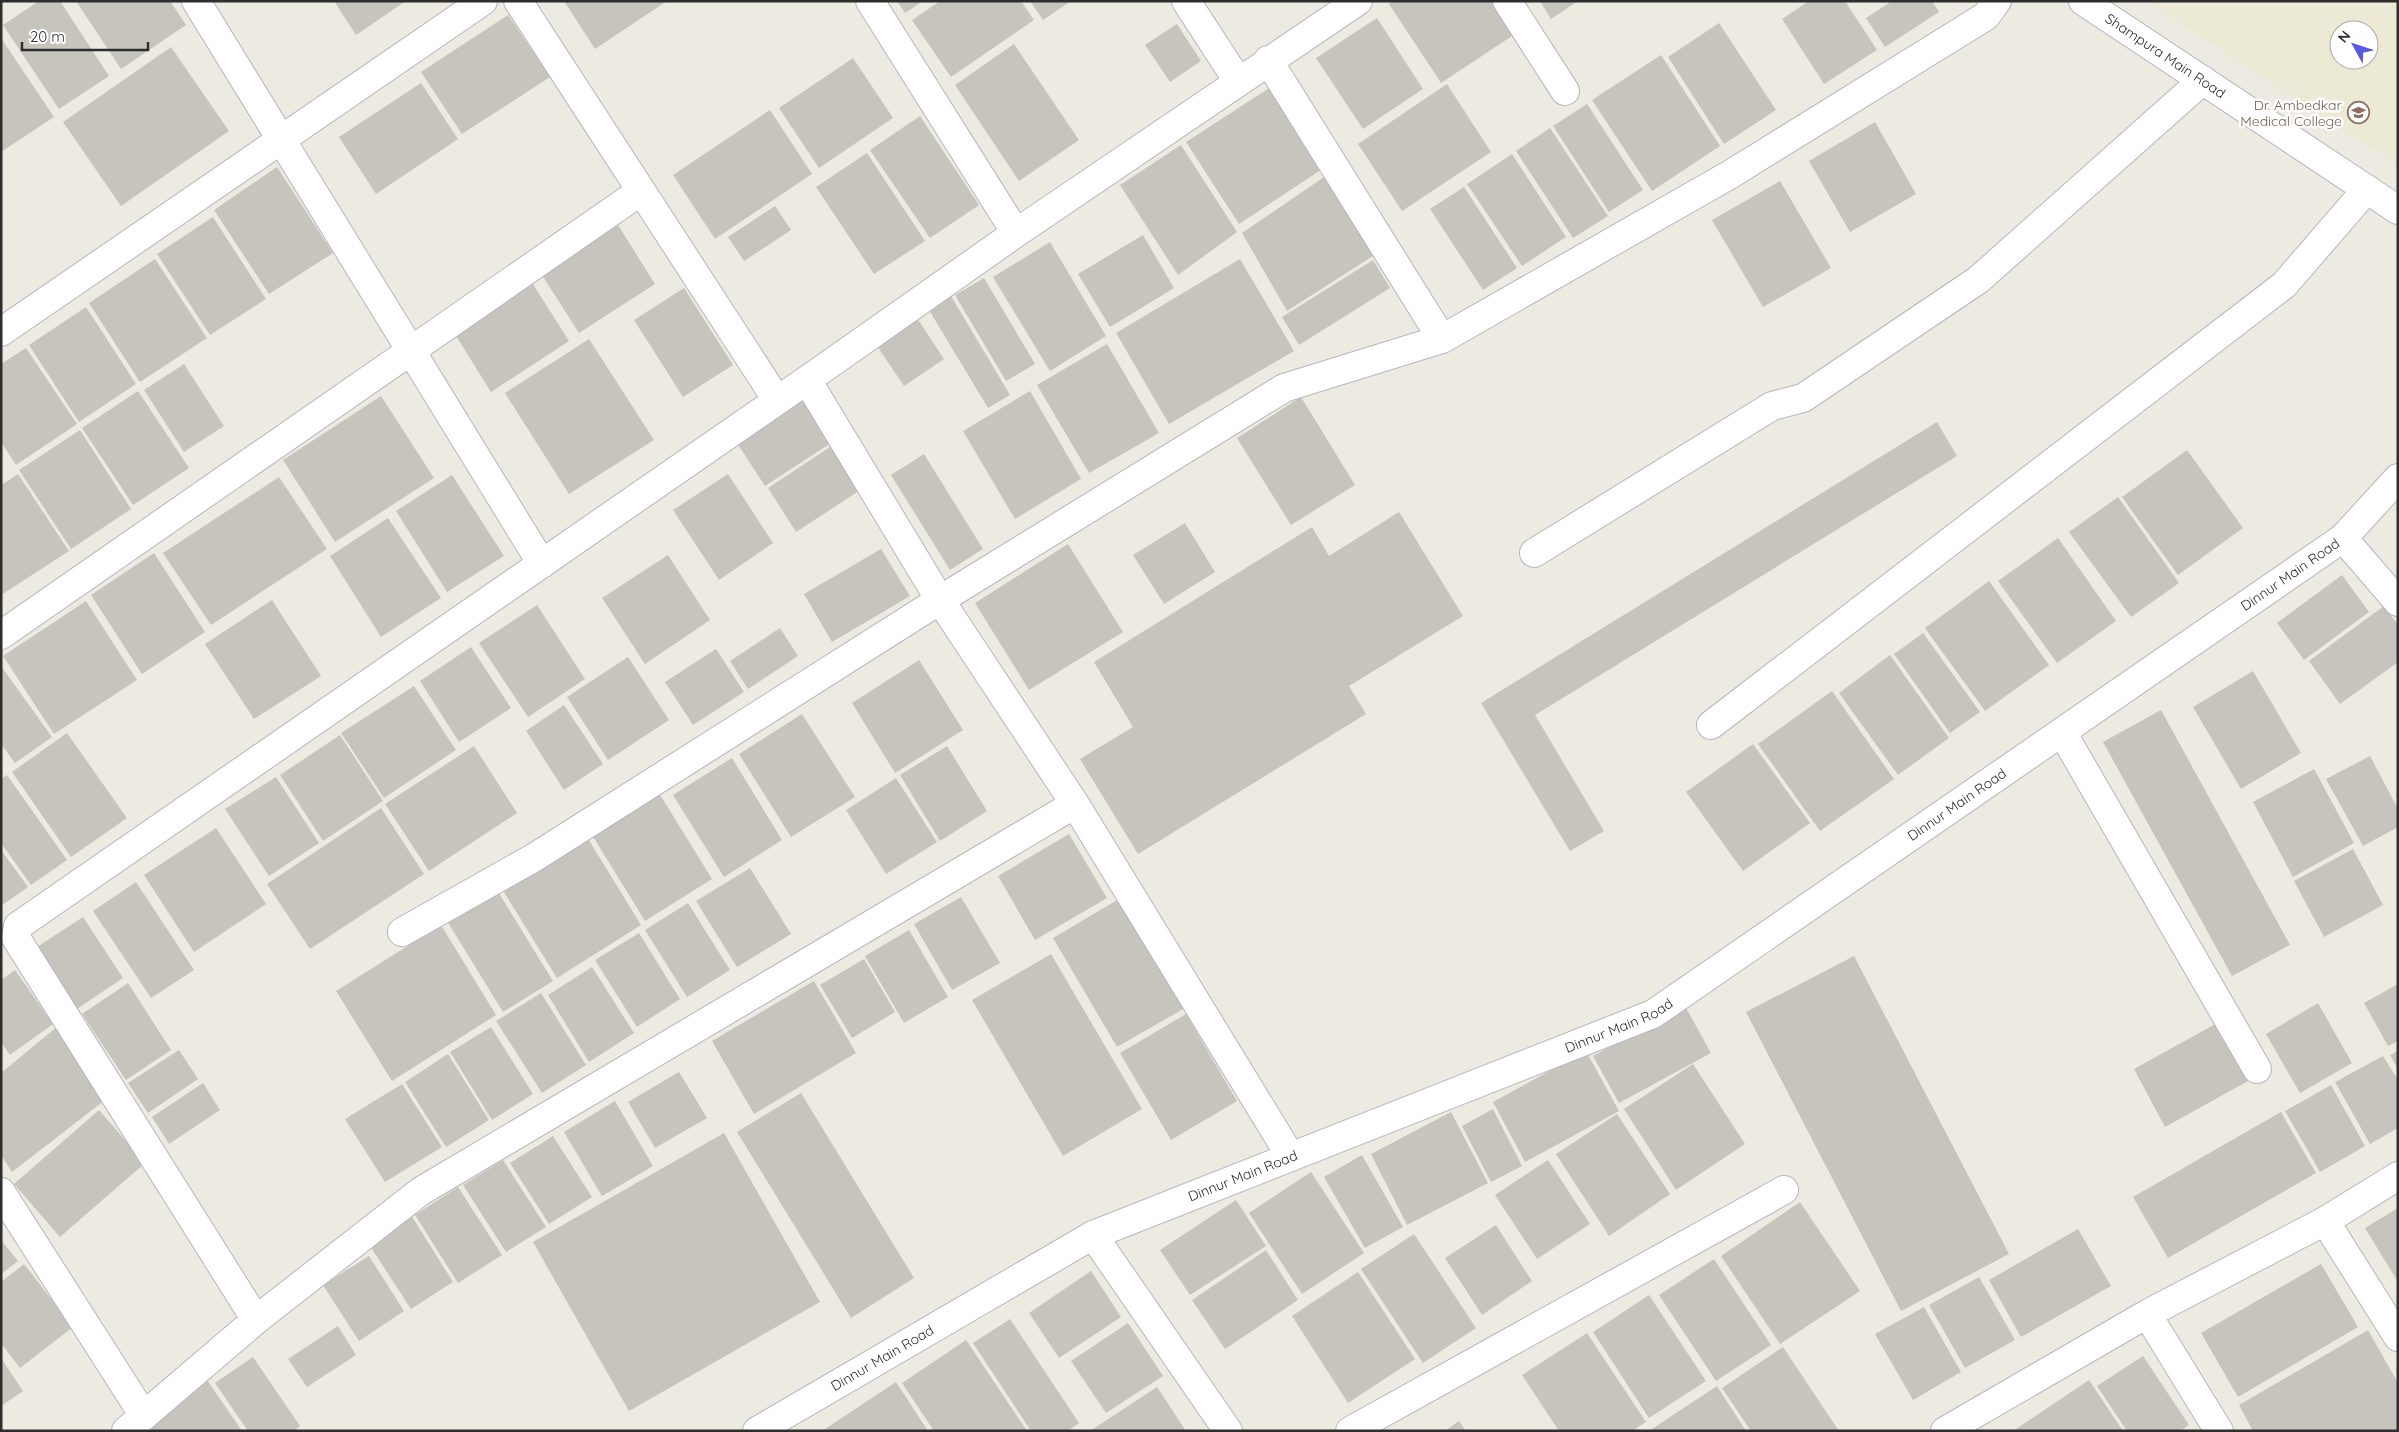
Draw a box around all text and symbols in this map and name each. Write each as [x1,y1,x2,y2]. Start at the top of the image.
street label: Shampura Main Road [2102,9,2229,102]
scale bar [22,20,149,52]
north arrow [2329,20,2379,70]
text: 20 m [30,27,65,46]
text: N [2334,27,2354,46]
place label: Dr. Ambedkar Medical College [2240,96,2343,130]
school or university icon: Dr. Ambedkar Medical College [2346,101,2370,125]
street label: Dinnur Main Road [2237,534,2343,615]
street label: Dinnur Main Road [1904,764,2010,845]
street label: Dinnur Main Road [1562,994,1676,1057]
street label: Dinnur Main Road [1185,1146,1300,1206]
street label: Dinnur Main Road [828,1321,937,1395]

